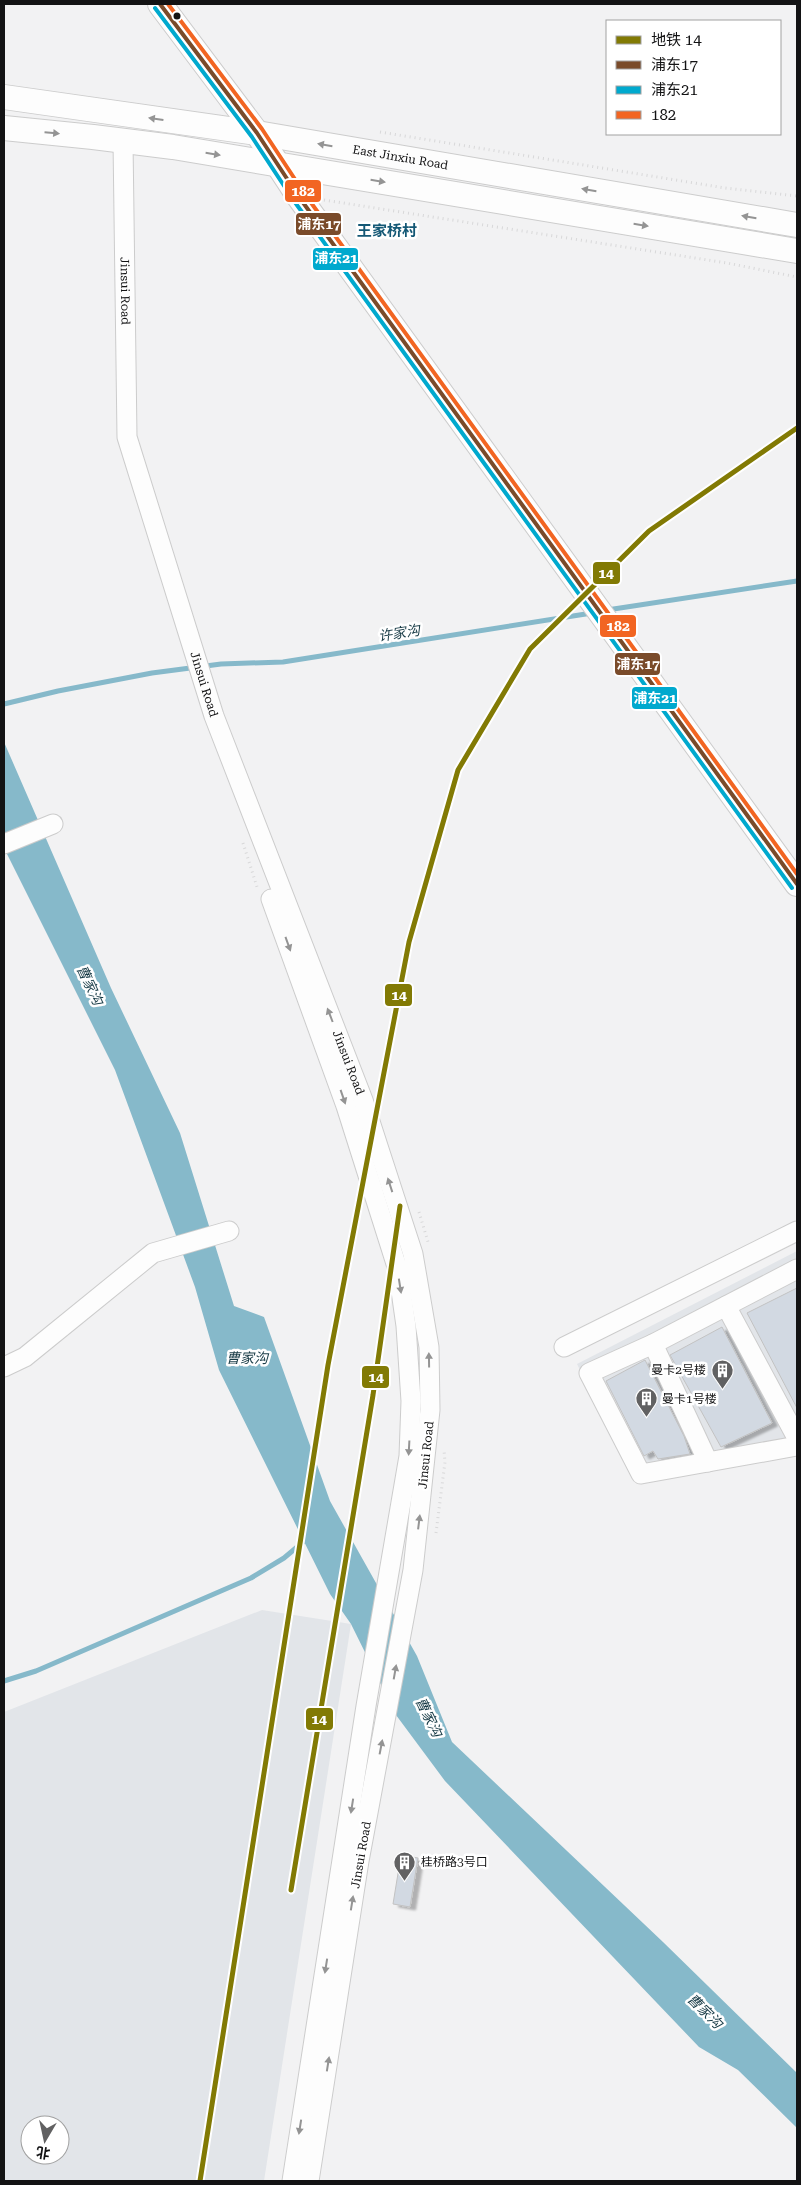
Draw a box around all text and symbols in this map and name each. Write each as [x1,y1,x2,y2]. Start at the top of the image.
unlabelled marker [172,11,182,21]
legend [606,20,781,135]
text: 地铁 14 [651,31,702,49]
text: 浦东17 [651,56,698,74]
text: 浦东21 [651,81,698,99]
text: 182 [651,106,676,124]
one-way arrow [148,115,164,123]
one-way arrow [44,129,60,137]
one-way arrow [317,140,333,148]
street label: East Jinxiu Road [352,142,450,172]
one-way arrow [206,151,222,159]
one-way arrow [370,178,386,186]
line badge: 182 [284,179,322,203]
text: 182 [291,183,315,199]
one-way arrow [581,185,597,193]
line badge: 浦东17 [295,212,342,236]
one-way arrow [741,212,757,220]
text: 浦东17 [297,216,341,232]
district label: 王家桥村 [357,222,417,240]
one-way arrow [634,222,650,230]
line badge: 浦东21 [312,247,359,271]
text: 浦东21 [314,250,358,266]
street label: Jinsui Road [118,257,132,325]
line badge: 14 [592,561,621,585]
text: 14 [598,565,614,581]
line badge: 182 [599,614,637,638]
text: 182 [606,618,630,634]
water label: 许家沟 [377,622,423,644]
street label: Jinsui Road [187,650,221,719]
line badge: 浦东17 [614,652,661,676]
text: 浦东17 [616,656,660,672]
line badge: 浦东21 [631,686,678,710]
text: 浦东21 [633,690,677,706]
one-way arrow [285,937,292,952]
water label: 曹家沟 [74,963,107,1009]
line badge: 14 [384,983,413,1007]
text: 14 [391,987,407,1003]
one-way arrow [326,1007,334,1022]
street label: Jinsui Road [330,1028,367,1097]
one-way arrow [340,1090,347,1105]
one-way arrow [386,1177,394,1192]
one-way arrow [396,1278,404,1294]
water label: 曹家沟 [226,1350,270,1366]
one-way arrow [425,1351,433,1367]
building icon: 曼卡2号楼 [710,1358,734,1389]
place label: 曼卡2号楼 [651,1363,706,1377]
line badge: 14 [361,1365,390,1389]
text: 14 [368,1369,384,1385]
building icon: 曼卡1号楼 [634,1387,658,1418]
place label: 曼卡1号楼 [662,1392,717,1406]
street label: Jinsui Road [415,1420,437,1489]
one-way arrow [405,1440,413,1456]
one-way arrow [415,1513,423,1529]
one-way arrow [391,1663,399,1679]
water label: 曹家沟 [413,1695,446,1741]
line badge: 14 [305,1707,334,1731]
text: 14 [311,1711,327,1727]
one-way arrow [377,1739,385,1755]
one-way arrow [347,1798,355,1814]
street label: Jinsui Road [348,1820,374,1890]
building icon: 桂桥路3号口 [393,1850,417,1881]
place label: 桂桥路3号口 [421,1855,488,1869]
one-way arrow [349,1895,357,1911]
one-way arrow [322,1959,330,1975]
water label: 曹家沟 [684,1990,727,2033]
one-way arrow [324,2056,332,2072]
north arrow [20,2115,70,2165]
one-way arrow [296,2119,304,2135]
text: 北 [35,2144,51,2162]

